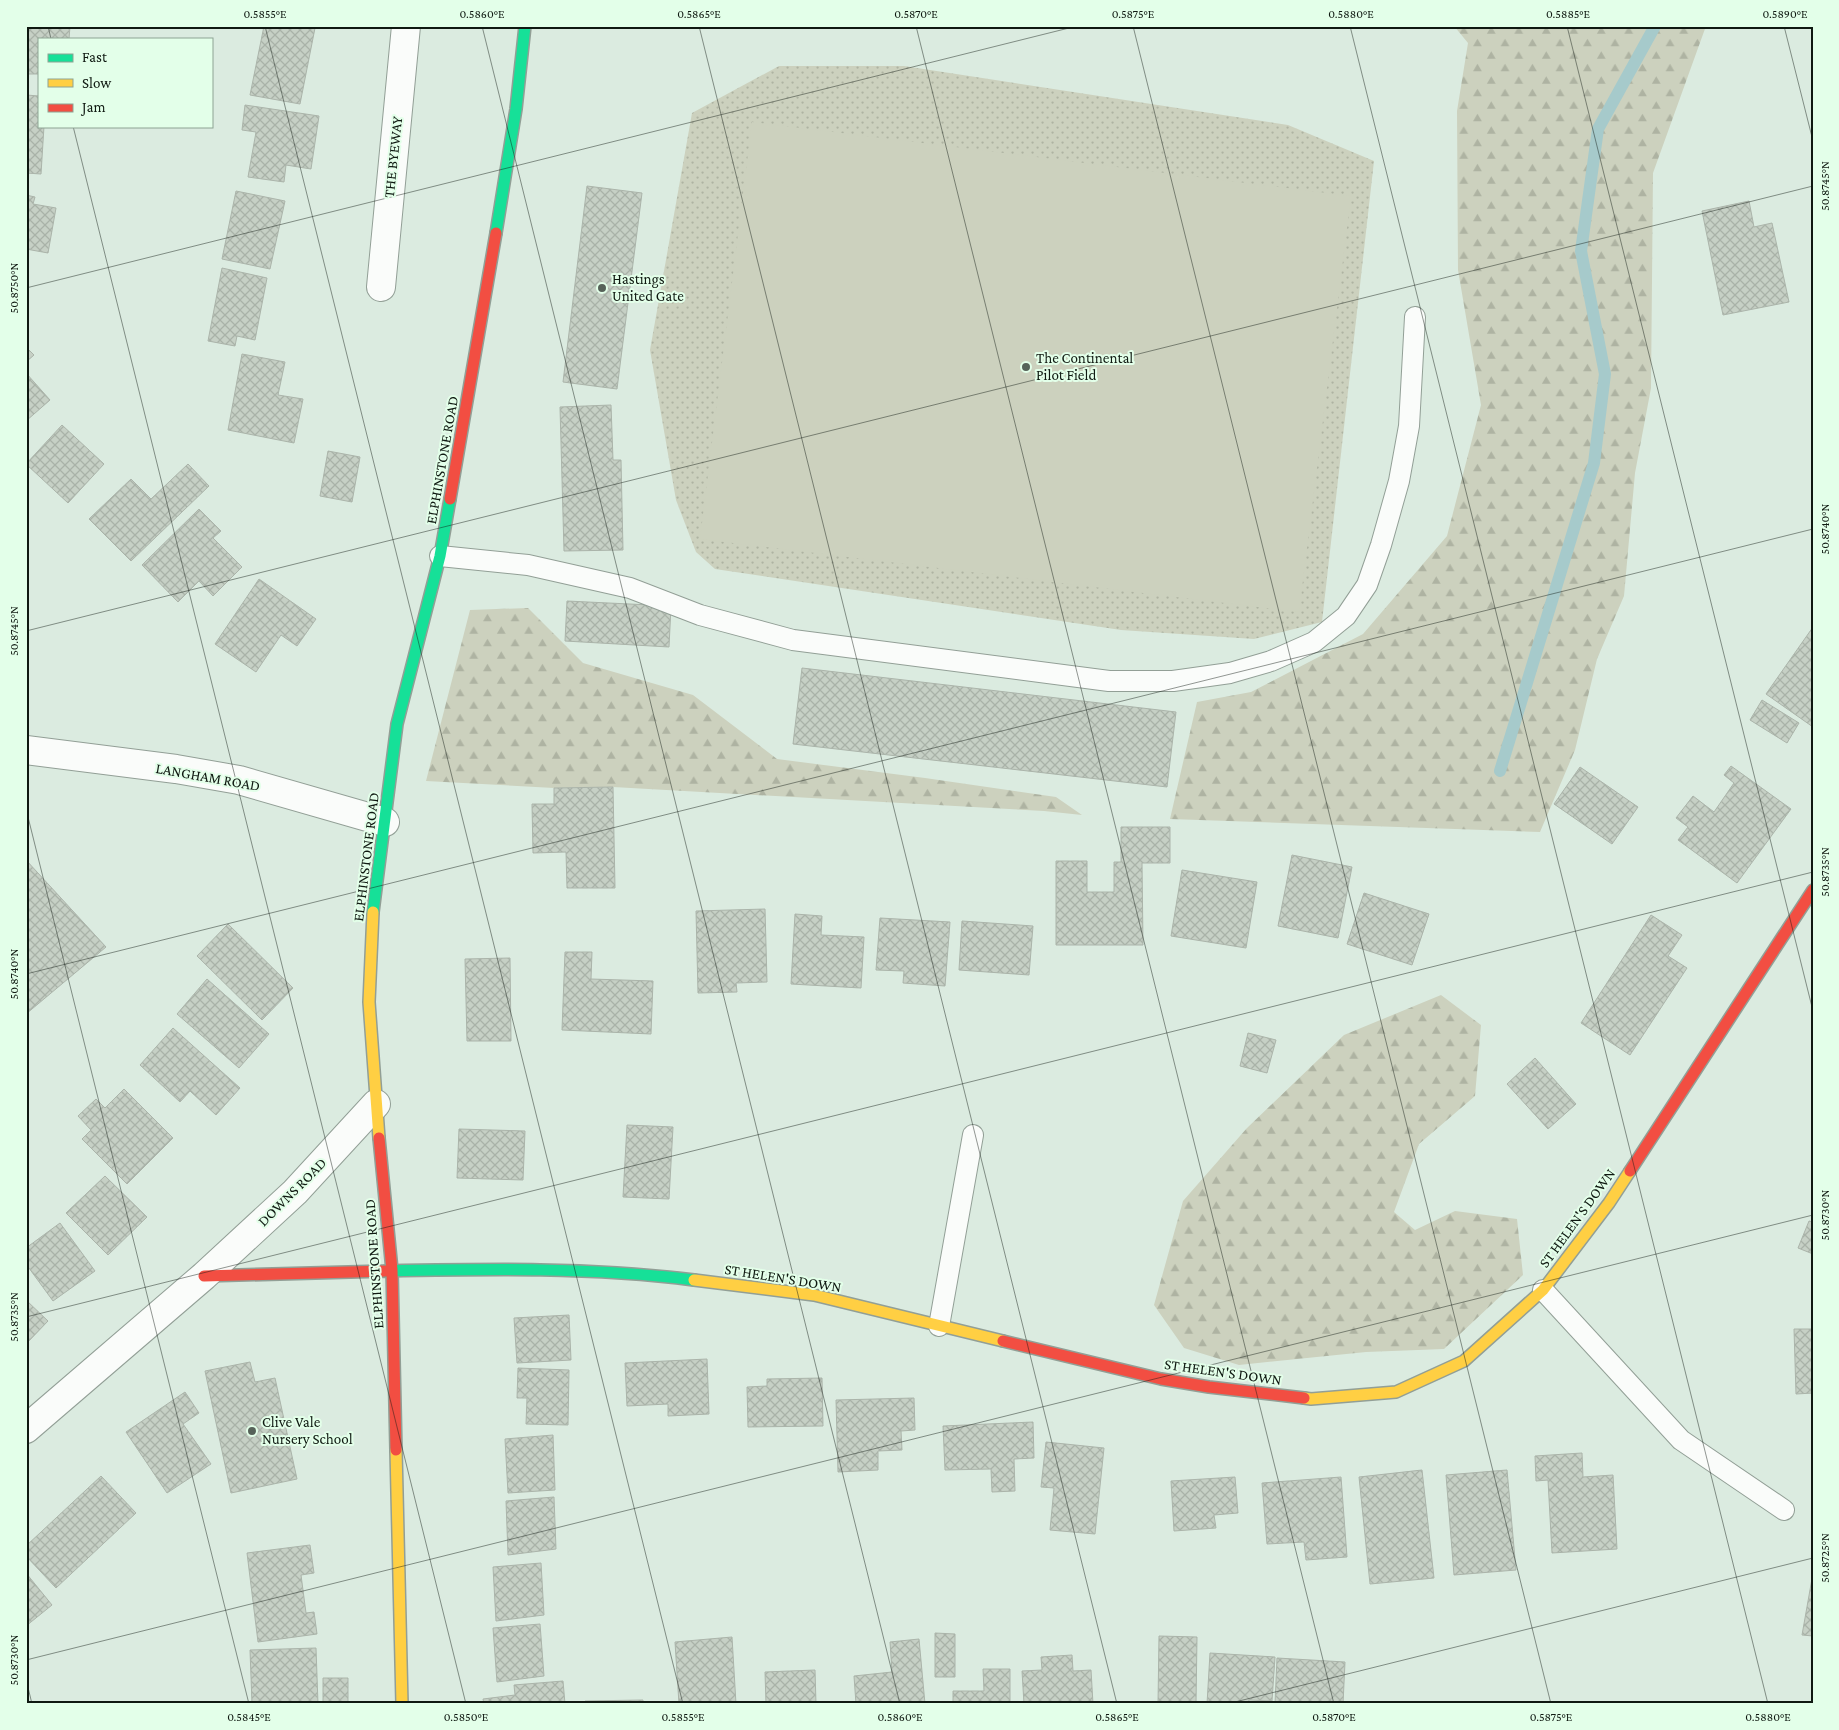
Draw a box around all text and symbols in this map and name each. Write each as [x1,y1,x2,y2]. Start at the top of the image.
text: 0.5855°E [243,7,287,21]
text: 0.5860°E [460,7,505,21]
text: 0.5865°E [677,7,721,21]
text: 0.5870°E [894,7,938,21]
text: 0.5875°E [1112,7,1155,21]
text: 0.5880°E [1328,7,1374,21]
text: 0.5885°E [1546,7,1590,21]
text: 0.5890°E [1763,7,1808,21]
legend [38,38,212,128]
text: Fast [82,49,108,65]
text: Slow [82,75,112,91]
text: Jam [80,99,105,116]
street label: THE BYEWAY [381,115,405,199]
text: 50.8745°N [1818,161,1832,211]
text: 50.8750°N [7,263,21,313]
place label: Hastings United Gate [612,271,684,304]
marker: Hastings United Gate [596,282,608,294]
place label: The Continental Pilot Field [1036,350,1133,383]
marker: The Continental Pilot Field [1020,361,1032,373]
street label: ELPHINSTONE ROAD [423,395,461,525]
text: 50.8740°N [1818,503,1832,554]
text: 50.8745°N [7,606,21,656]
street label: LANGHAM ROAD [155,760,261,794]
street label: ELPHINSTONE ROAD [350,792,382,922]
text: 50.8735°N [1818,847,1832,897]
text: 50.8740°N [7,948,21,999]
street label: DOWNS ROAD [255,1155,329,1229]
street label: ST HELEN'S DOWN [1536,1165,1618,1270]
text: 50.8730°N [1818,1190,1832,1240]
street label: ELPHINSTONE ROAD [361,1199,387,1329]
street label: ST HELEN'S DOWN [723,1261,843,1295]
text: 50.8735°N [7,1292,21,1342]
street label: ST HELEN'S DOWN [1163,1356,1283,1388]
place label: Clive Vale Nursery School [262,1414,353,1448]
marker: Clive Vale Nursery School [246,1425,258,1437]
text: 50.8725°N [1818,1533,1832,1583]
text: 50.8730°N [7,1635,21,1685]
text: 0.5845°E [227,1710,271,1724]
text: 0.5850°E [444,1710,489,1724]
text: 0.5855°E [661,1710,705,1724]
text: 0.5860°E [878,1710,923,1724]
text: 0.5865°E [1095,1710,1139,1724]
text: 0.5870°E [1312,1710,1356,1724]
text: 0.5875°E [1530,1710,1573,1724]
text: 0.5880°E [1745,1710,1791,1724]

